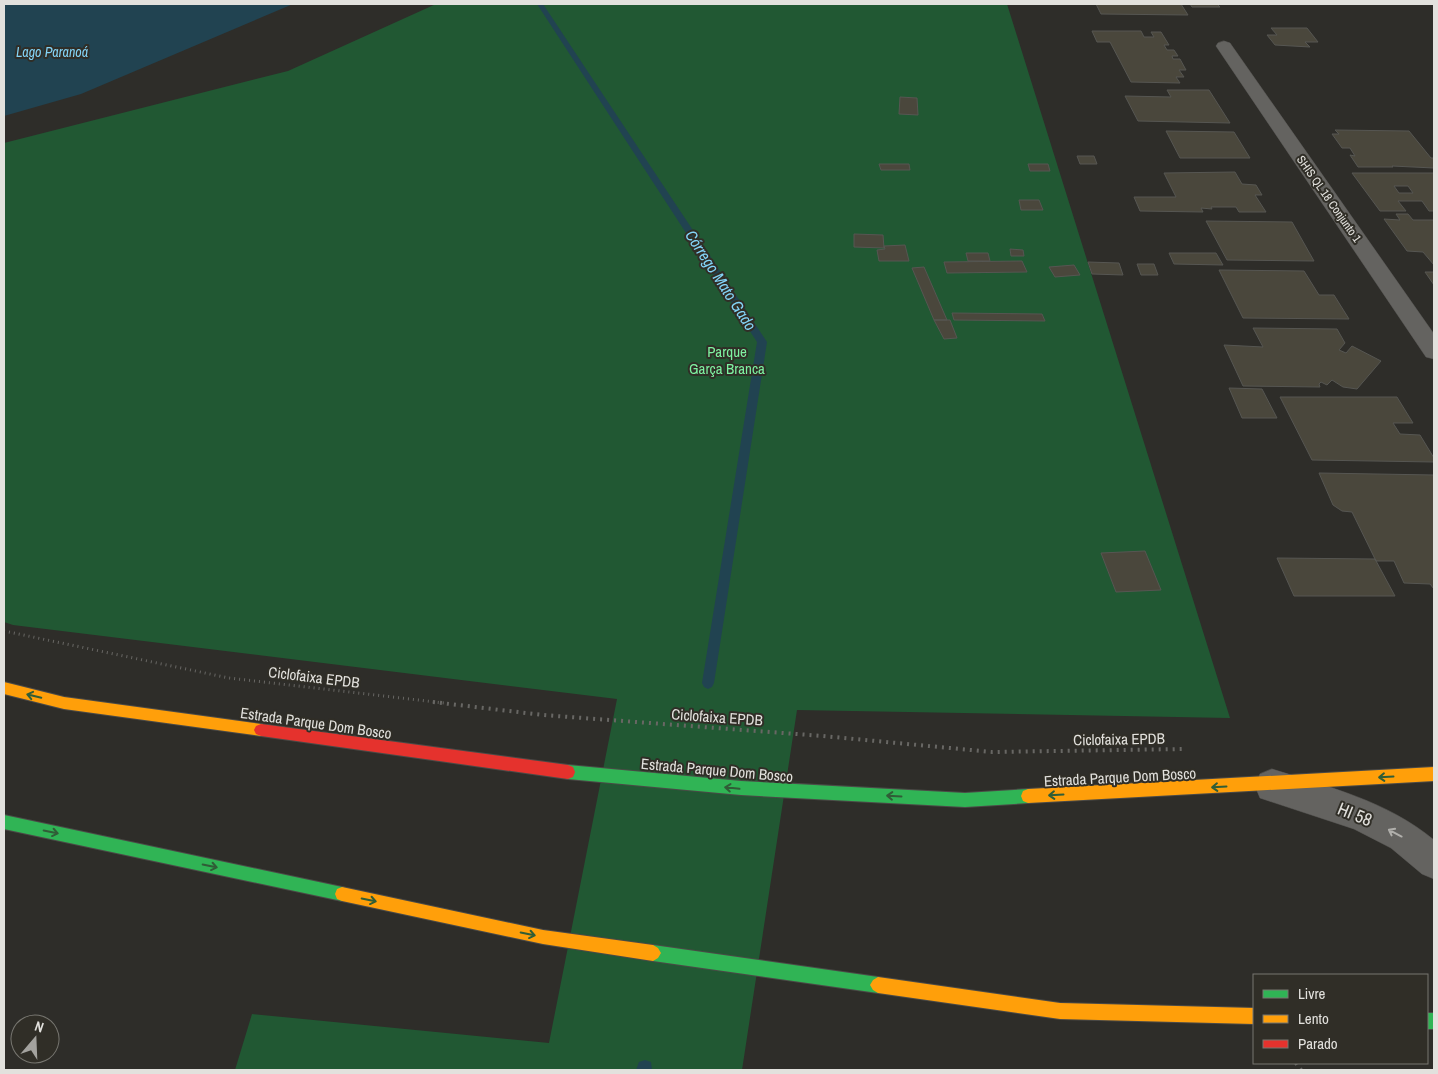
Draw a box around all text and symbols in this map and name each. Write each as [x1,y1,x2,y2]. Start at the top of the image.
water label: Lago Paranoá [16,43,88,61]
street label: SHIS QL 18 Conjunto 1 [1293,152,1365,246]
water label: Córrego Mato Gado [680,225,762,335]
park label: Parque Garça Branca [689,341,765,379]
street label: Ciclofaixa EPDB [267,661,361,693]
one-way arrow [26,691,42,700]
street label: Estrada Parque Dom Bosco [239,702,393,744]
street label: Ciclofaixa EPDB [671,703,763,731]
street label: Ciclofaixa EPDB [1073,728,1165,750]
street label: Estrada Parque Dom Bosco [640,753,794,787]
street label: Estrada Parque Dom Bosco [1043,763,1197,791]
one-way arrow [1378,773,1394,782]
one-way arrow [1211,782,1227,791]
one-way arrow [724,783,740,792]
one-way arrow [1049,791,1065,800]
one-way arrow [886,792,902,801]
street label: HI 58 [1334,796,1376,832]
one-way arrow [1389,827,1403,837]
one-way arrow [43,828,59,837]
one-way arrow [202,862,218,871]
one-way arrow [361,896,377,905]
one-way arrow [520,930,536,939]
legend [1253,974,1428,1064]
text: Livre [1298,983,1326,1004]
text: Lento [1298,1008,1329,1029]
north arrow [10,1014,60,1064]
text: N [32,1017,46,1037]
text: Parado [1298,1033,1338,1054]

